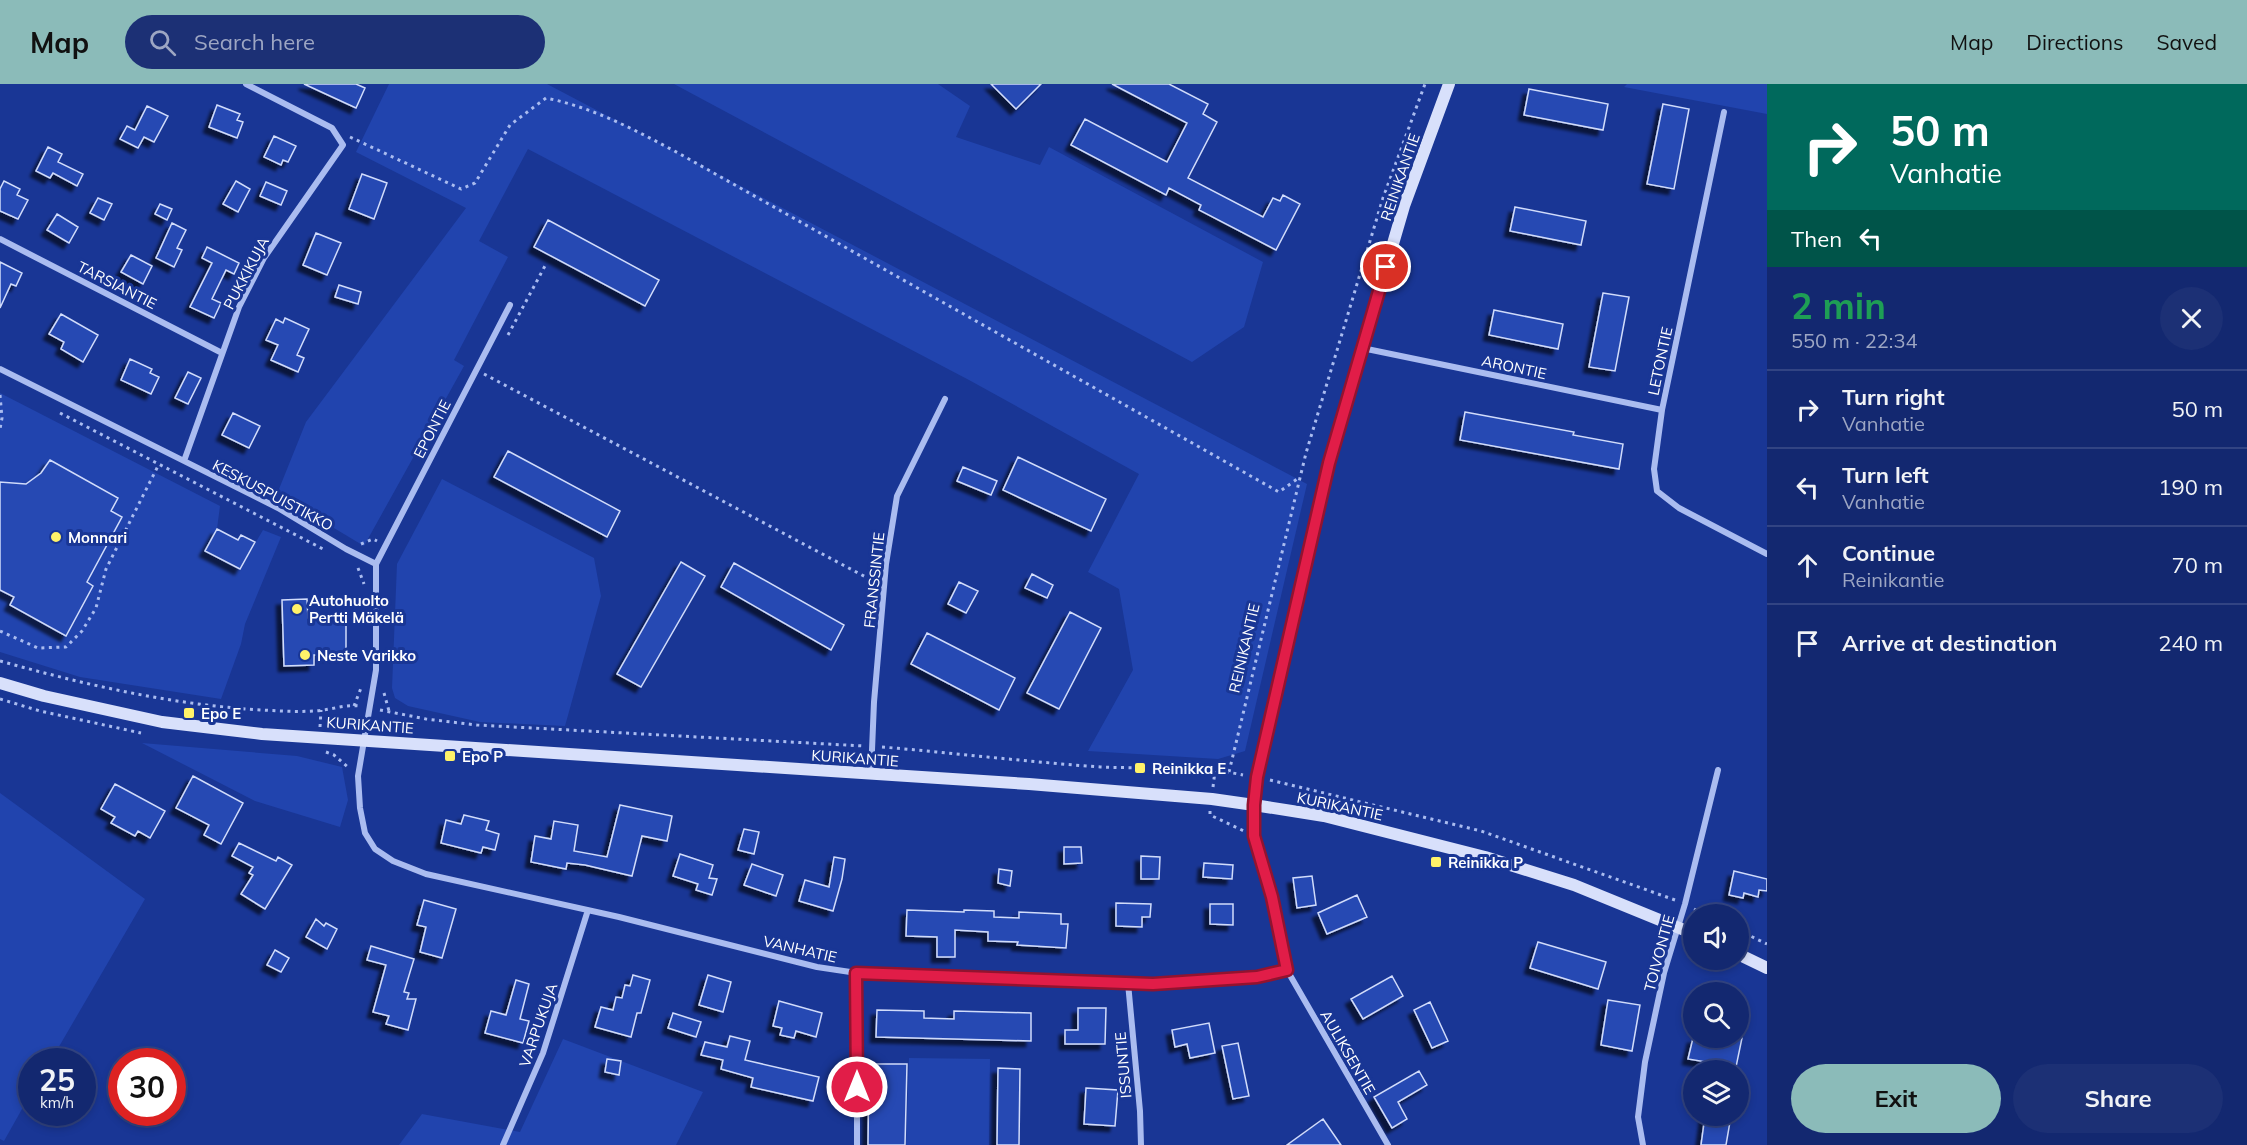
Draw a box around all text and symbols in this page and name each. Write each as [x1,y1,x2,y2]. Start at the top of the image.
search box [125,15,545,69]
text: Map [30,25,89,60]
icon: search [146,26,179,59]
text: Search here [194,28,315,56]
text: Map [1950,29,1993,55]
text: Directions [2026,29,2123,55]
text: Saved [2156,29,2217,55]
text: 50 m [1890,104,1990,157]
icon: right [1791,108,1869,186]
street label: REINIKANTIE [1376,131,1424,223]
text: Vanhatie [1890,156,2002,190]
icon: left [1854,222,1887,255]
text: Then [1791,225,1842,253]
street label: PUKKIKUJA [219,233,273,313]
pin [1360,241,1411,292]
icon: arrive [1369,250,1402,283]
street label: TARSIANTIE [74,257,160,313]
text: 2 min [1791,283,1886,328]
button: close [2160,287,2223,350]
street label: LETONTIE [1643,325,1677,397]
text: 550 m · 22:34 [1791,328,1917,353]
street label: ARONTIE [1480,351,1548,383]
text: Turn right [1842,383,1945,411]
icon: right [1791,393,1824,426]
text: 50 m [2172,395,2223,423]
street label: EPONTIE [409,396,455,461]
text: Vanhatie [1842,411,1925,436]
street label: KESKUSPUISTIKKO [209,455,337,535]
text: Turn left [1842,461,1929,489]
icon: left [1791,471,1824,504]
text: 190 m [2158,473,2223,501]
text: Vanhatie [1842,489,1925,514]
place label: Monnari [68,528,127,547]
marker: Monnari [49,530,63,544]
street label: FRANSSINTIE [860,531,889,629]
text: Continue [1842,539,1935,567]
icon: ahead [1791,549,1824,582]
text: 70 m [2172,551,2223,579]
text: Reinikantie [1842,567,1944,592]
place label: Autohuolto Pertti Mäkelä [309,591,404,627]
street label: REINIKANTIE [1224,601,1264,695]
marker: Autohuolto Pertti Mäkelä [290,602,304,616]
icon: arrive [1791,627,1824,660]
text: Arrive at destination [1842,629,2057,657]
text: 240 m [2158,629,2223,657]
place label: Neste Varikko [317,646,416,665]
marker: Neste Varikko [298,648,312,662]
place label: Epo E [201,704,241,723]
marker: Epo E [182,706,196,720]
street label: KURIKANTIE [326,712,415,738]
street label: KURIKANTIE [811,745,900,771]
place label: Epo P [462,747,503,766]
marker: Epo P [443,749,457,763]
place label: Reinikka E [1152,759,1226,778]
marker: Reinikka E [1133,761,1147,775]
street label: KURIKANTIE [1295,788,1385,824]
place label: Reinikka P [1448,853,1523,872]
marker: Reinikka P [1429,855,1443,869]
map controls [1683,904,1749,1126]
button: sound [1683,904,1749,970]
street label: TOIVONTIE [1640,912,1678,993]
street label: VANHATIE [761,931,839,967]
street label: VARPUKUJA [515,980,561,1070]
button: search [1683,982,1749,1048]
street label: AULIKSENTIE [1316,1006,1380,1098]
street label: ISSUNTIE [1111,1031,1135,1099]
speed limit sign: 30 [108,1048,186,1126]
position arrow [825,1055,889,1119]
button: layers [1683,1060,1749,1126]
text: 25 [39,1061,75,1099]
button: Exit [1791,1064,2001,1133]
button: Share [2013,1064,2223,1133]
text: km/h [40,1093,74,1112]

